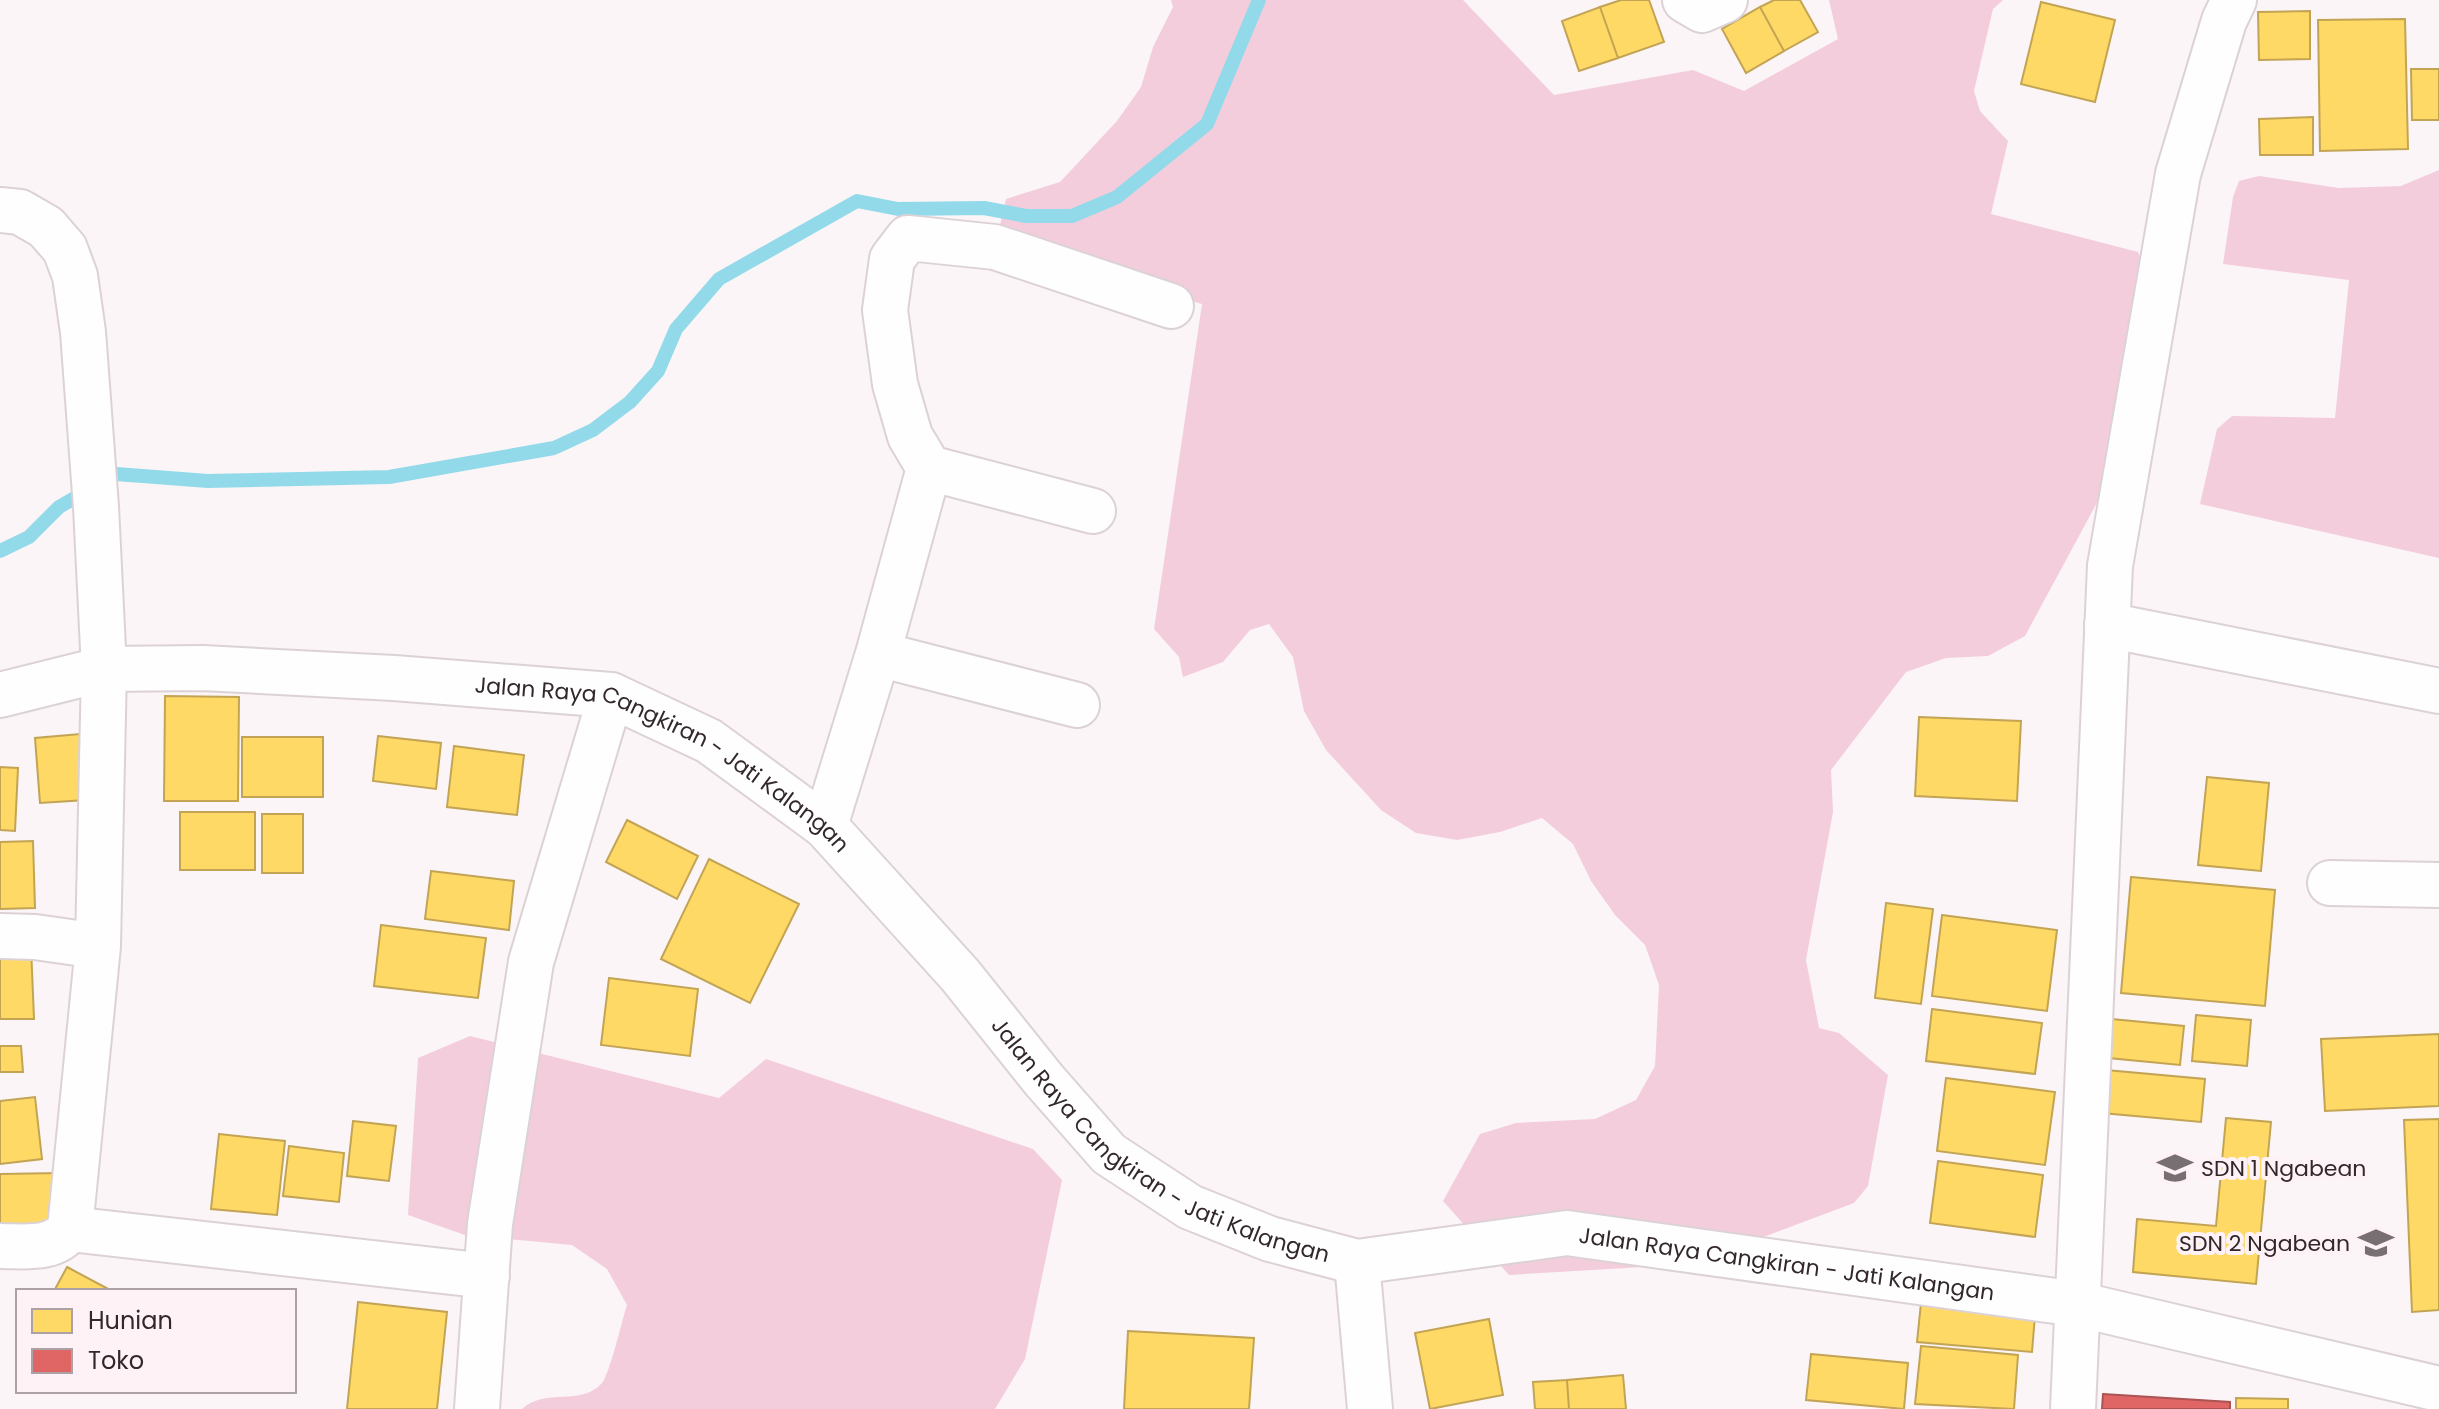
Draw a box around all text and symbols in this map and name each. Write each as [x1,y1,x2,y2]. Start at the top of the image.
street label: Jalan Raya Cangkiran - Jati Kalangan [474,669,856,859]
street label: Jalan Raya Cangkiran - Jati Kalangan [984,1011,1333,1270]
school or university icon: SDN 1 Ngabean [2156,1149,2194,1187]
place label: SDN 1 Ngabean [2201,1153,2366,1184]
street label: Jalan Raya Cangkiran - Jati Kalangan [1577,1220,1996,1308]
school or university icon: SDN 2 Ngabean [2357,1224,2395,1262]
place label: SDN 2 Ngabean [2179,1228,2350,1259]
legend [16,1289,296,1393]
text: Hunian [88,1304,173,1337]
text: Toko [88,1344,144,1377]

